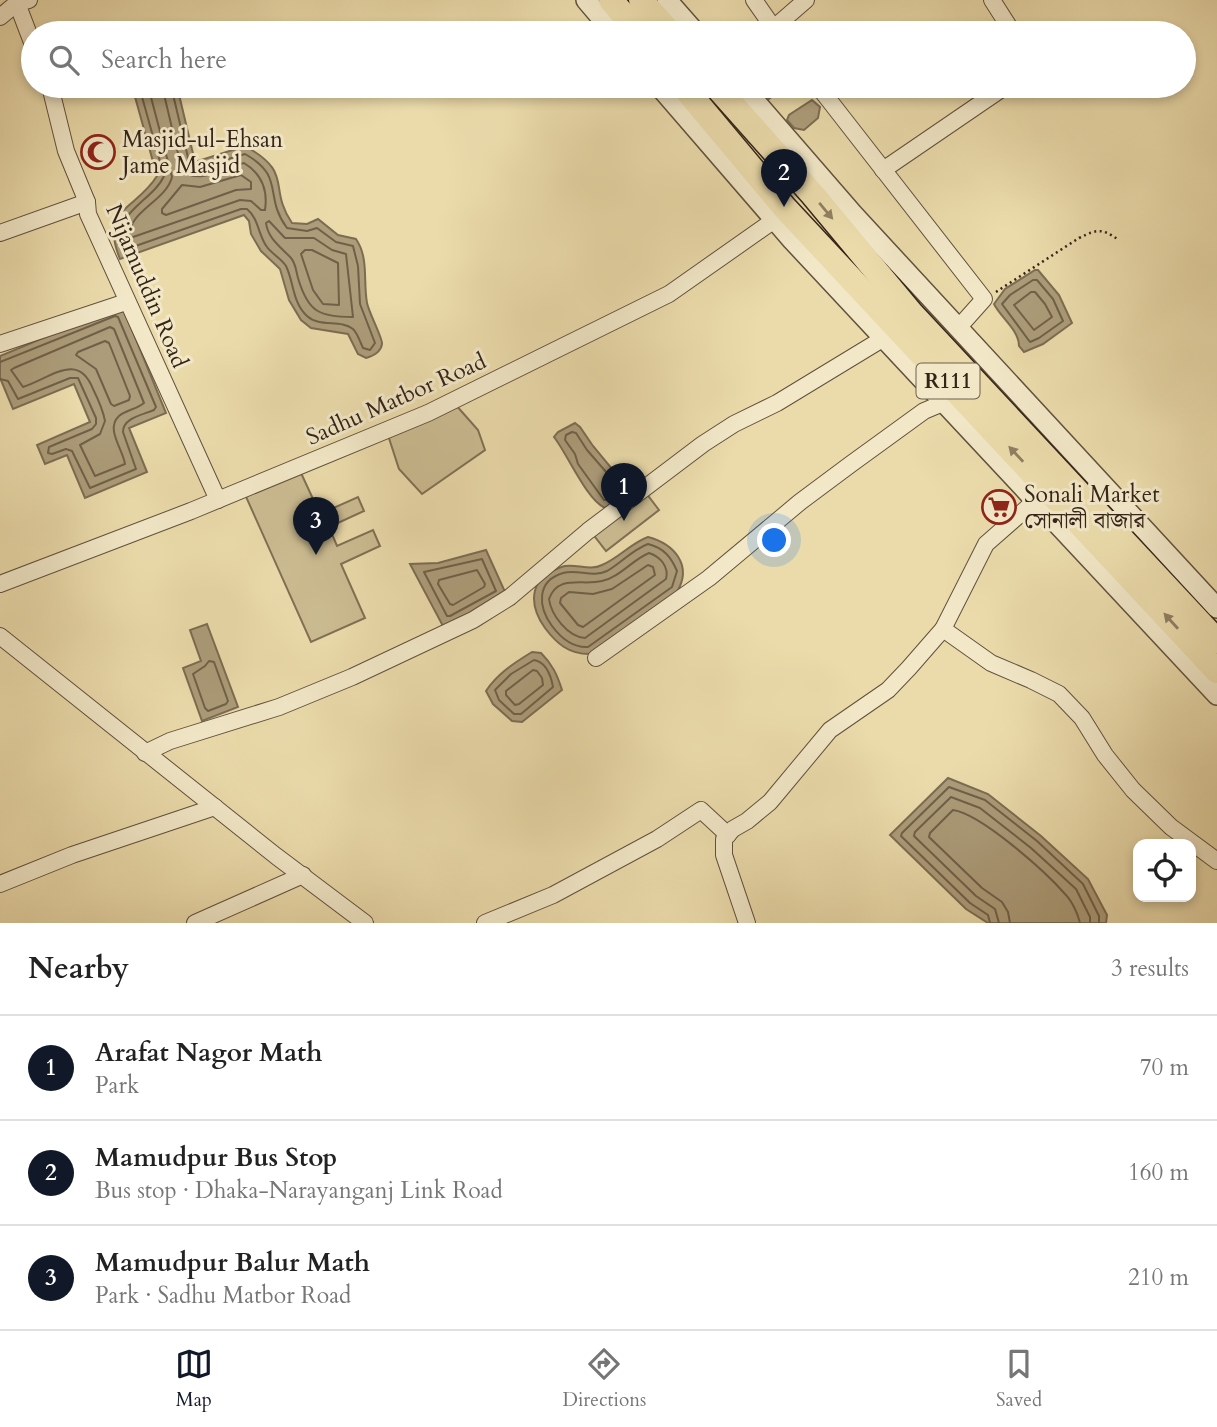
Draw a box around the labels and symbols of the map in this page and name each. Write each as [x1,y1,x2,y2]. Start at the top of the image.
place label: Masjid-ul-Ehsan Jame Masjid [119,124,283,181]
mosque icon: Masjid-ul-Ehsan Jame Masjid [79,133,117,171]
pin: 2 [761,149,807,207]
street label: Nijamuddin Road [98,199,196,373]
one-way arrow [818,202,833,219]
street label: Sadhu Matbor Road [301,345,492,453]
road number: R111 [916,364,979,398]
one-way arrow [1009,446,1025,463]
pin: 1 [601,463,647,521]
place label: Sonali Market সোনালী বাজার [1024,479,1159,536]
supermarket icon: Sonali Market সোনালী বাজার [980,488,1018,526]
pin: 3 [293,497,339,555]
your location [757,523,791,557]
one-way arrow [1163,612,1179,630]

